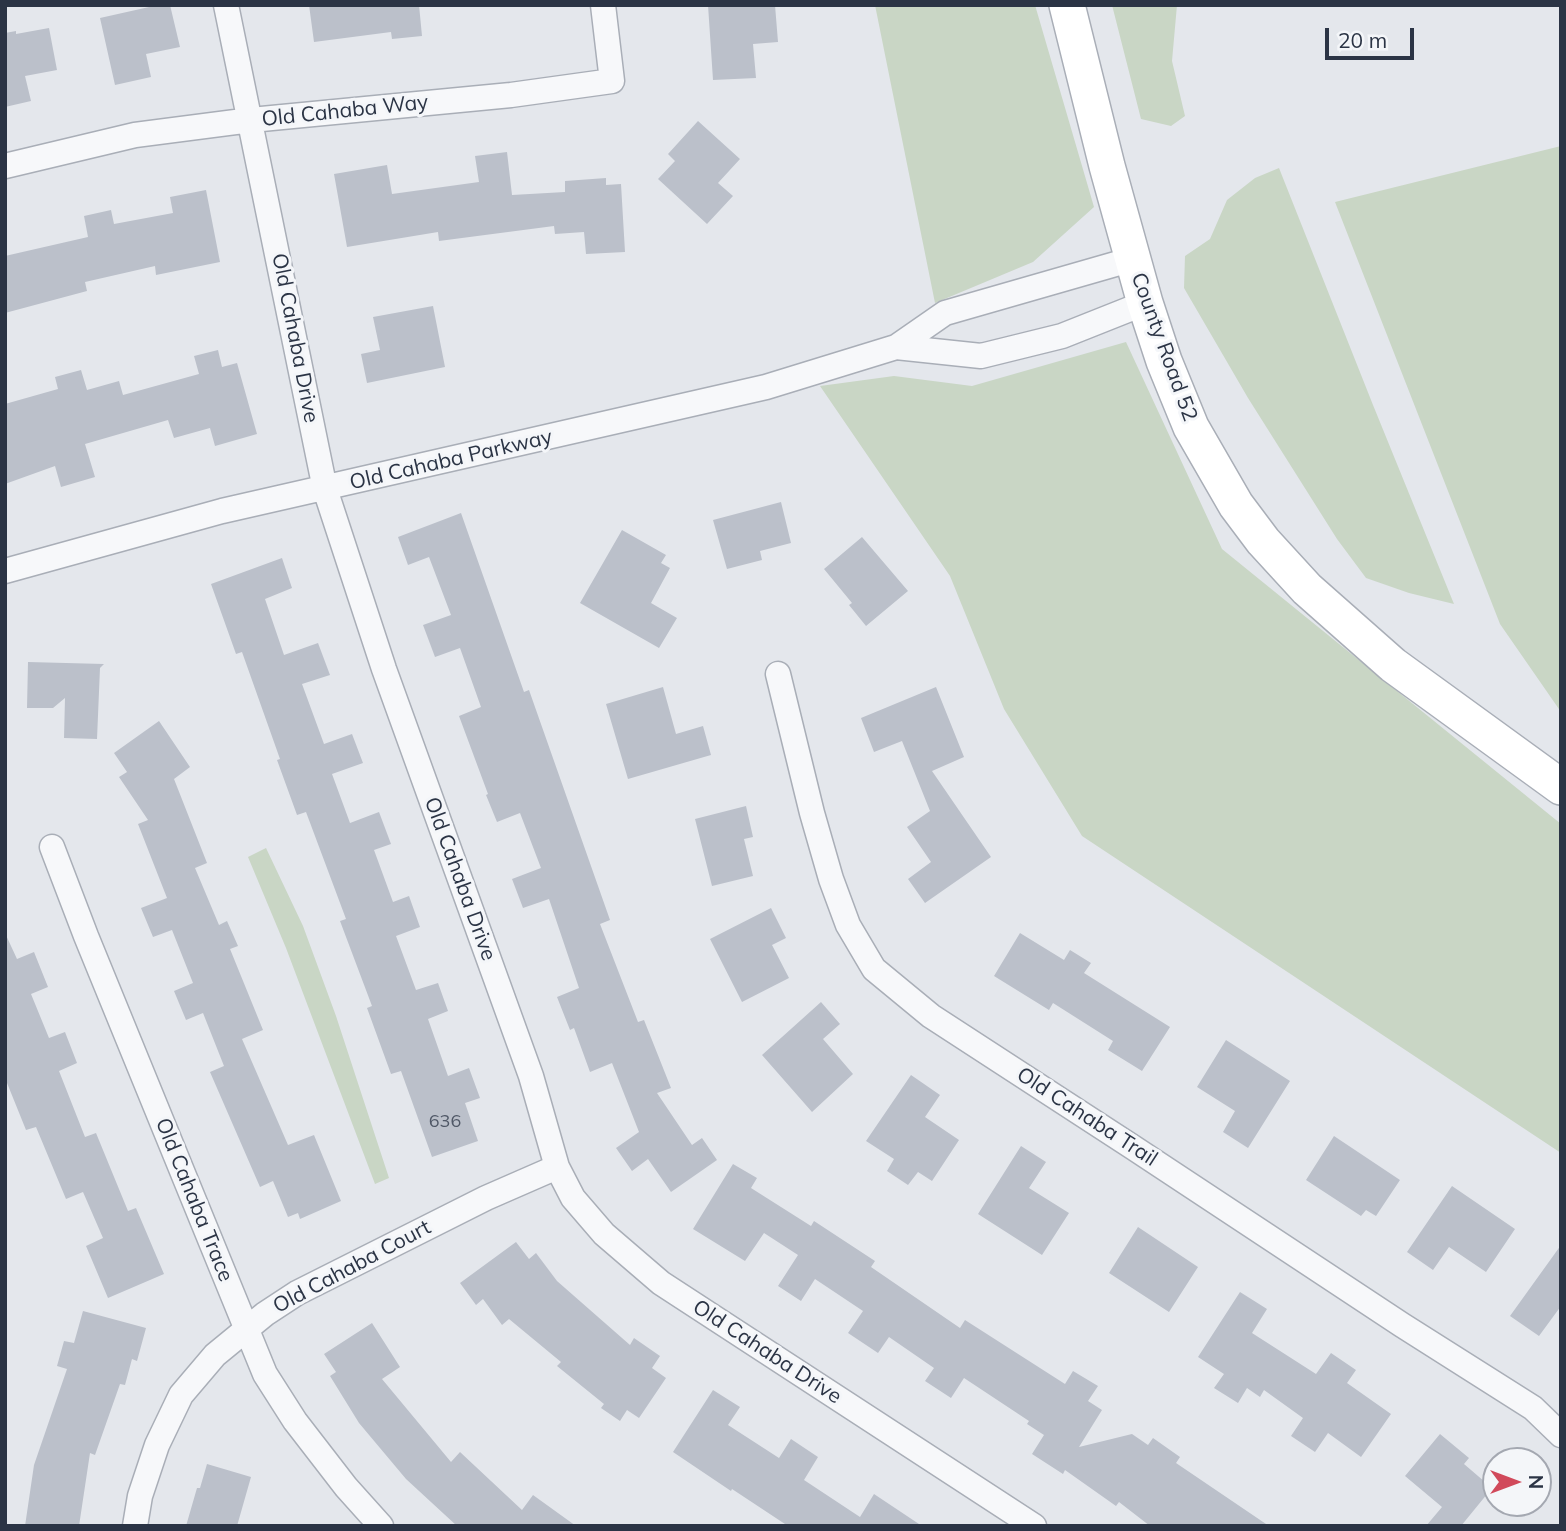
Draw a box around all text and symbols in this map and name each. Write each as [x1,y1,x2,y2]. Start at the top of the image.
scale bar [1328,14,1417,58]
text: 20 m [1338,27,1387,53]
street label: Old Cahaba Way [260,90,430,132]
street label: Old Cahaba Drive [266,251,324,425]
street label: County Road 52 [1125,269,1203,425]
street label: Old Cahaba Parkway [347,424,555,496]
street label: Old Cahaba Drive [419,794,501,964]
street label: Old Cahaba Trail [1012,1062,1162,1172]
house number: 636 [429,1111,461,1133]
street label: Old Cahaba Trace [150,1114,238,1286]
street label: Old Cahaba Court [269,1215,435,1319]
street label: Old Cahaba Drive [688,1295,846,1409]
north arrow [1482,1447,1552,1517]
text: N [1524,1475,1548,1489]

